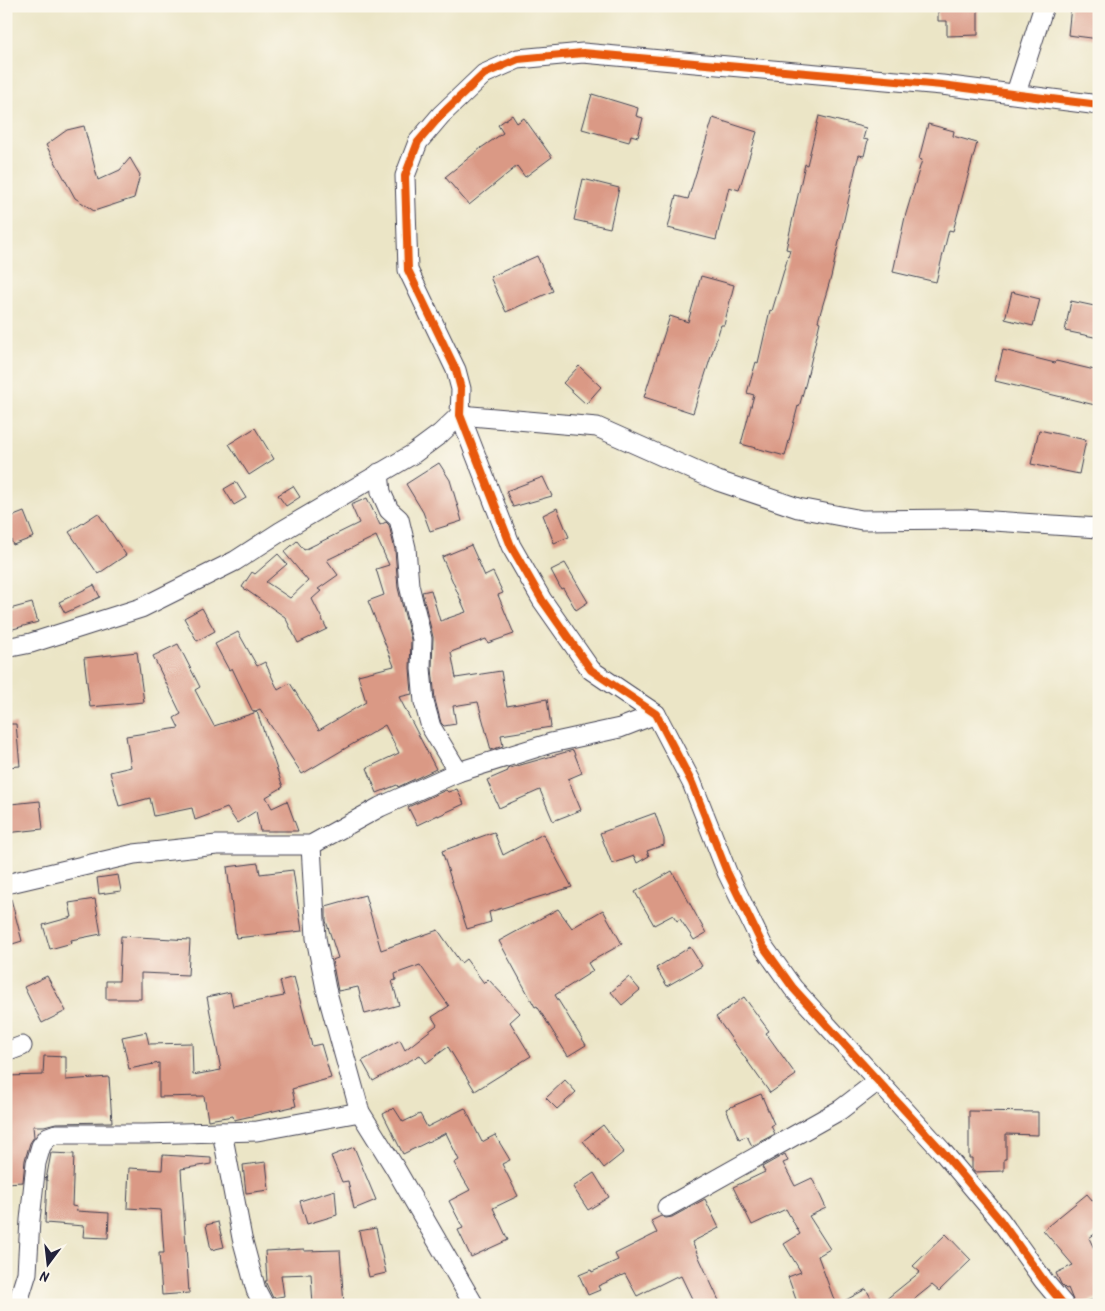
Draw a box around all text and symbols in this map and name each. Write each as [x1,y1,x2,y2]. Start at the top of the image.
north arrow [22,1238,72,1288]
text: N [38,1264,52,1287]

